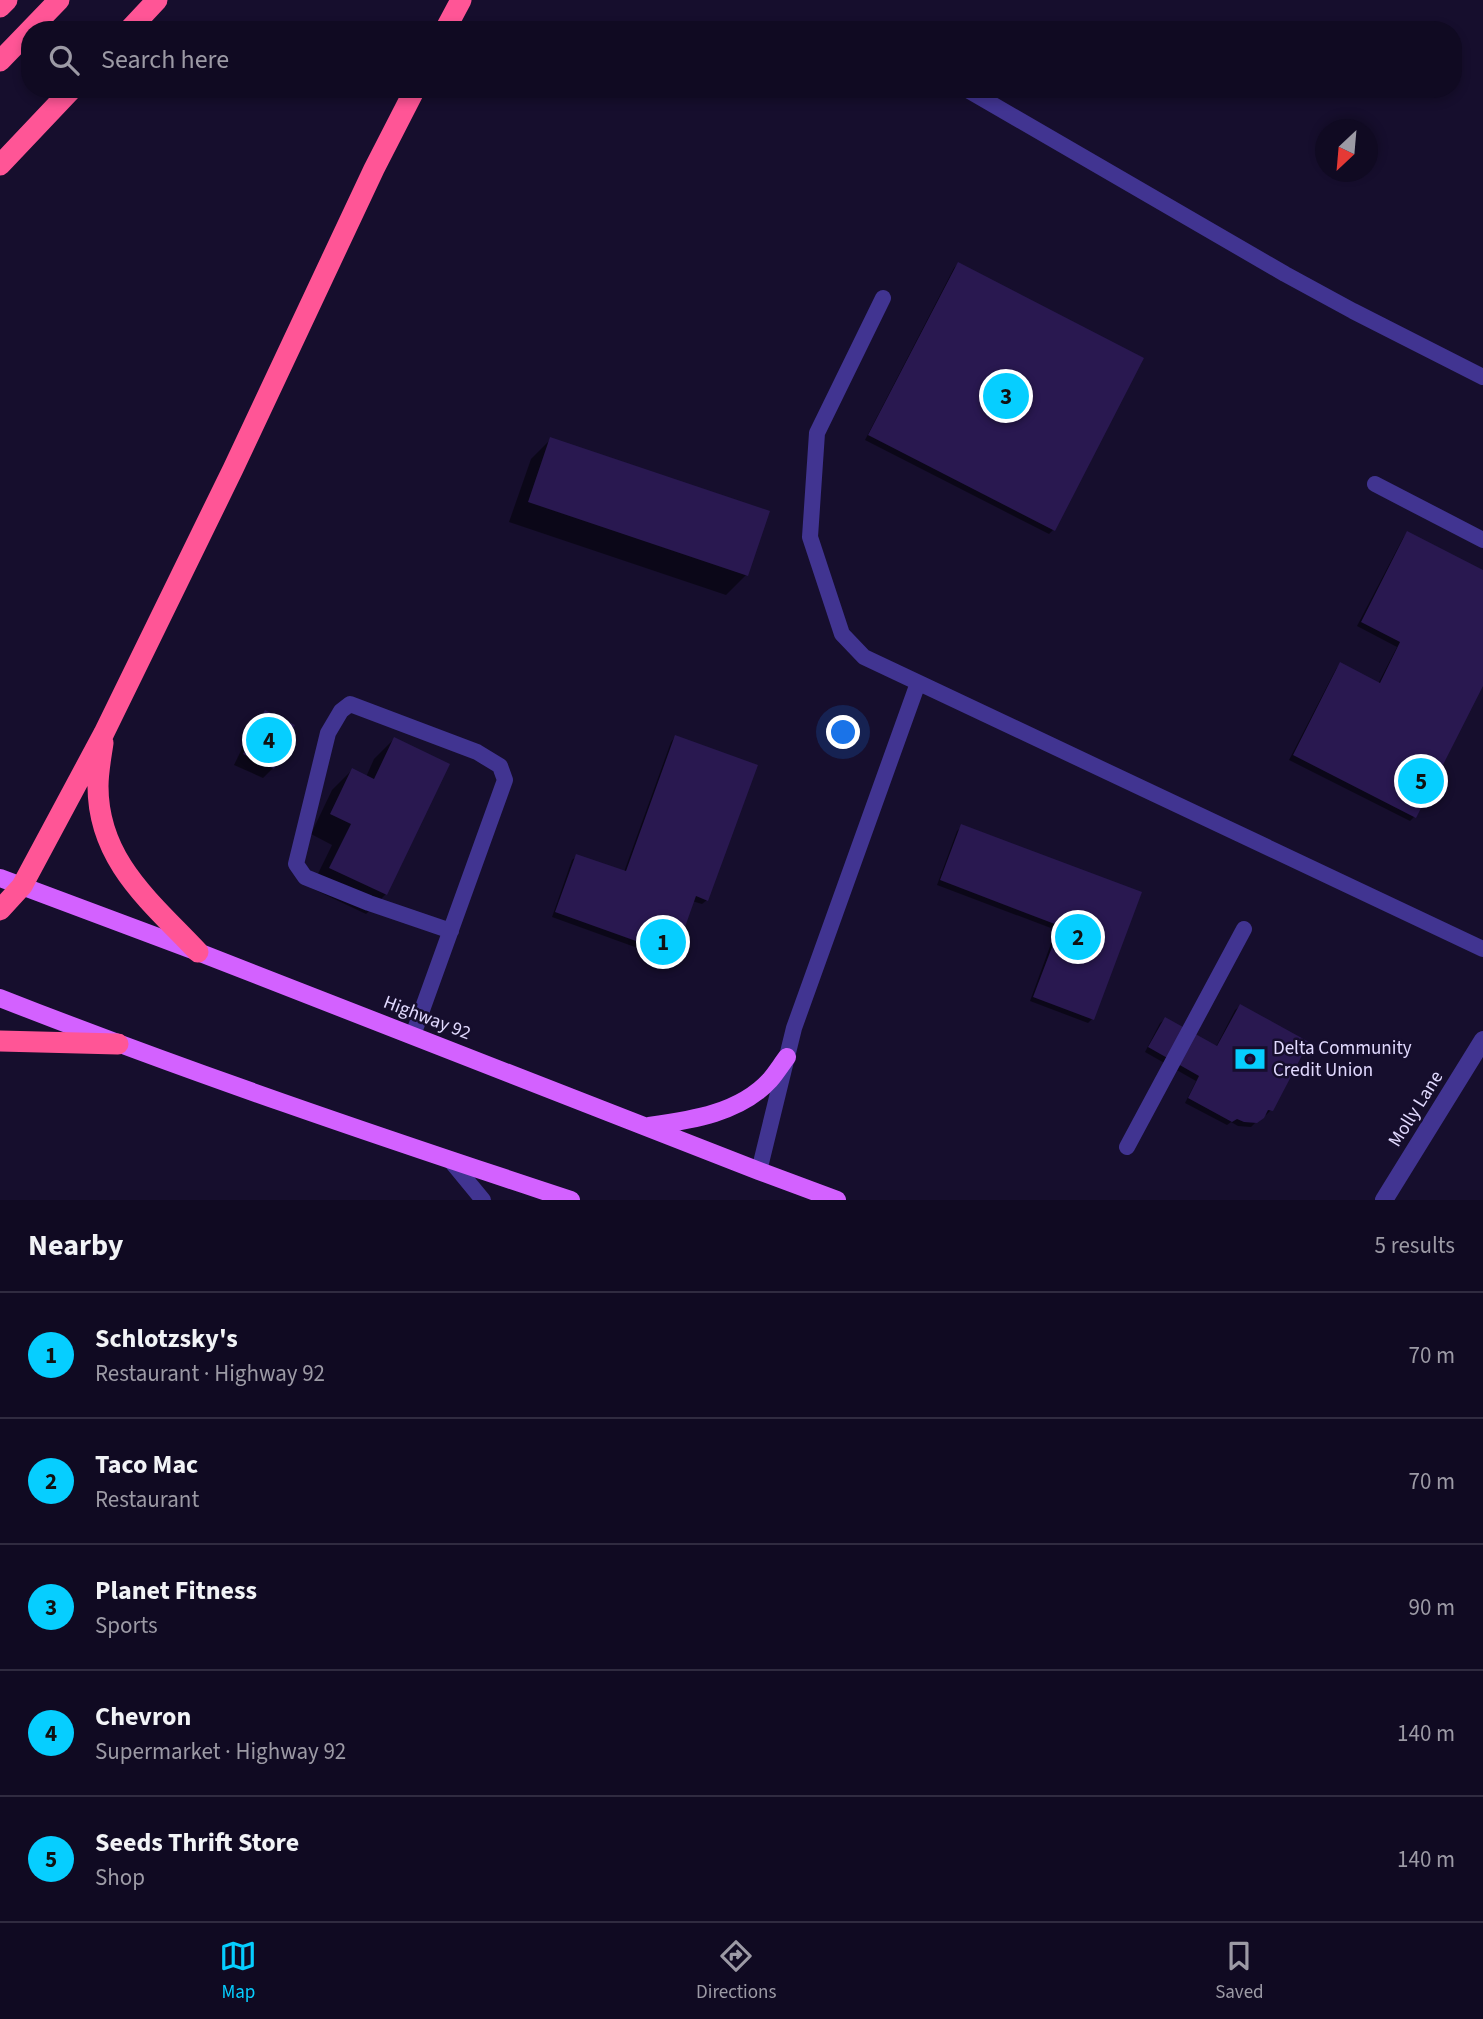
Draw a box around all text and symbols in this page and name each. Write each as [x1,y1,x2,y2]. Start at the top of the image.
search box [21,21,1462,98]
icon: search [45,41,83,79]
text: Search here [101,41,229,78]
north arrow [1315,119,1378,182]
pin: 3 [983,370,1029,422]
pin: 4 [246,714,292,766]
your location [826,715,860,749]
pin: 5 [1398,755,1444,807]
pin: 2 [1055,911,1101,963]
pin: 1 [640,916,686,968]
street label: Highway 92 [379,989,475,1047]
place label: Delta Community Credit Union [1273,1035,1412,1084]
bank icon: Delta Community Credit Union [1233,1042,1267,1076]
street label: Molly Lane [1382,1066,1450,1152]
text: Nearby [28,1224,123,1267]
text: 5 results [1375,1229,1455,1262]
text: Schlotzsky's [95,1320,238,1357]
text: 1 [45,1339,57,1372]
text: 70 m [1408,1339,1455,1372]
text: Restaurant · Highway 92 [95,1357,325,1390]
text: Taco Mac [95,1446,198,1483]
text: 2 [45,1465,57,1498]
text: 70 m [1408,1465,1455,1498]
text: Restaurant [95,1483,199,1516]
text: Planet Fitness [95,1572,257,1609]
text: 3 [45,1591,57,1624]
text: 90 m [1408,1591,1455,1624]
text: Sports [95,1609,158,1642]
text: Chevron [95,1698,191,1735]
text: 4 [45,1717,57,1750]
text: 140 m [1397,1717,1455,1750]
text: Supermarket · Highway 92 [95,1735,346,1768]
text: Seeds Thrift Store [95,1824,299,1861]
text: 5 [45,1843,57,1876]
text: 140 m [1397,1843,1455,1876]
text: Shop [95,1861,145,1894]
tab: Map [219,1937,257,2006]
tab: Directions [696,1937,776,2006]
tab: Saved [1215,1937,1264,2006]

